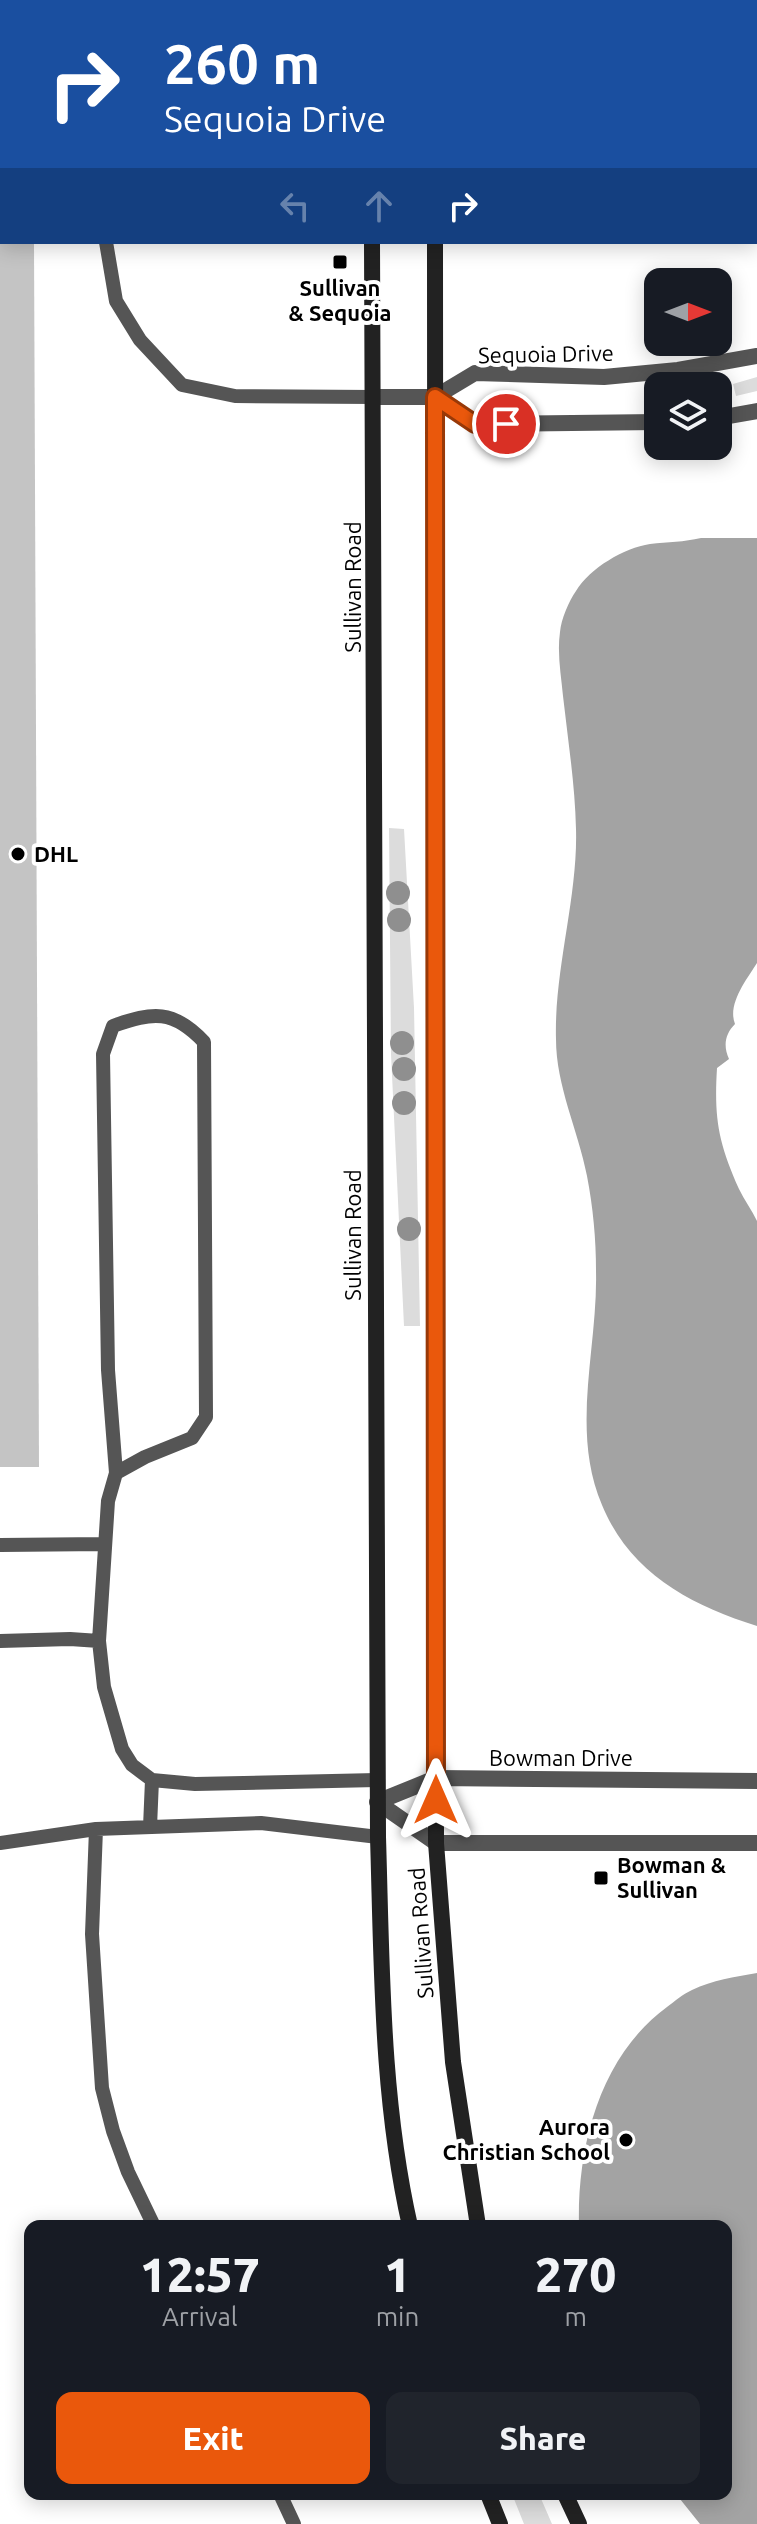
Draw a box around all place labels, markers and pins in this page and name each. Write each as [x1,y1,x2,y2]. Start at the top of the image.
marker: Sullivan & Sequoia [331,253,349,271]
place label: Sullivan & Sequoia [289,275,391,325]
pin [472,390,540,458]
place label: DHL [34,841,78,866]
marker: DHL [9,845,27,863]
place label: Bowman & Sullivan [617,1852,726,1902]
marker: Bowman & Sullivan [592,1869,610,1887]
place label: Aurora Christian School [443,2114,610,2164]
marker: Aurora Christian School [617,2131,635,2149]

